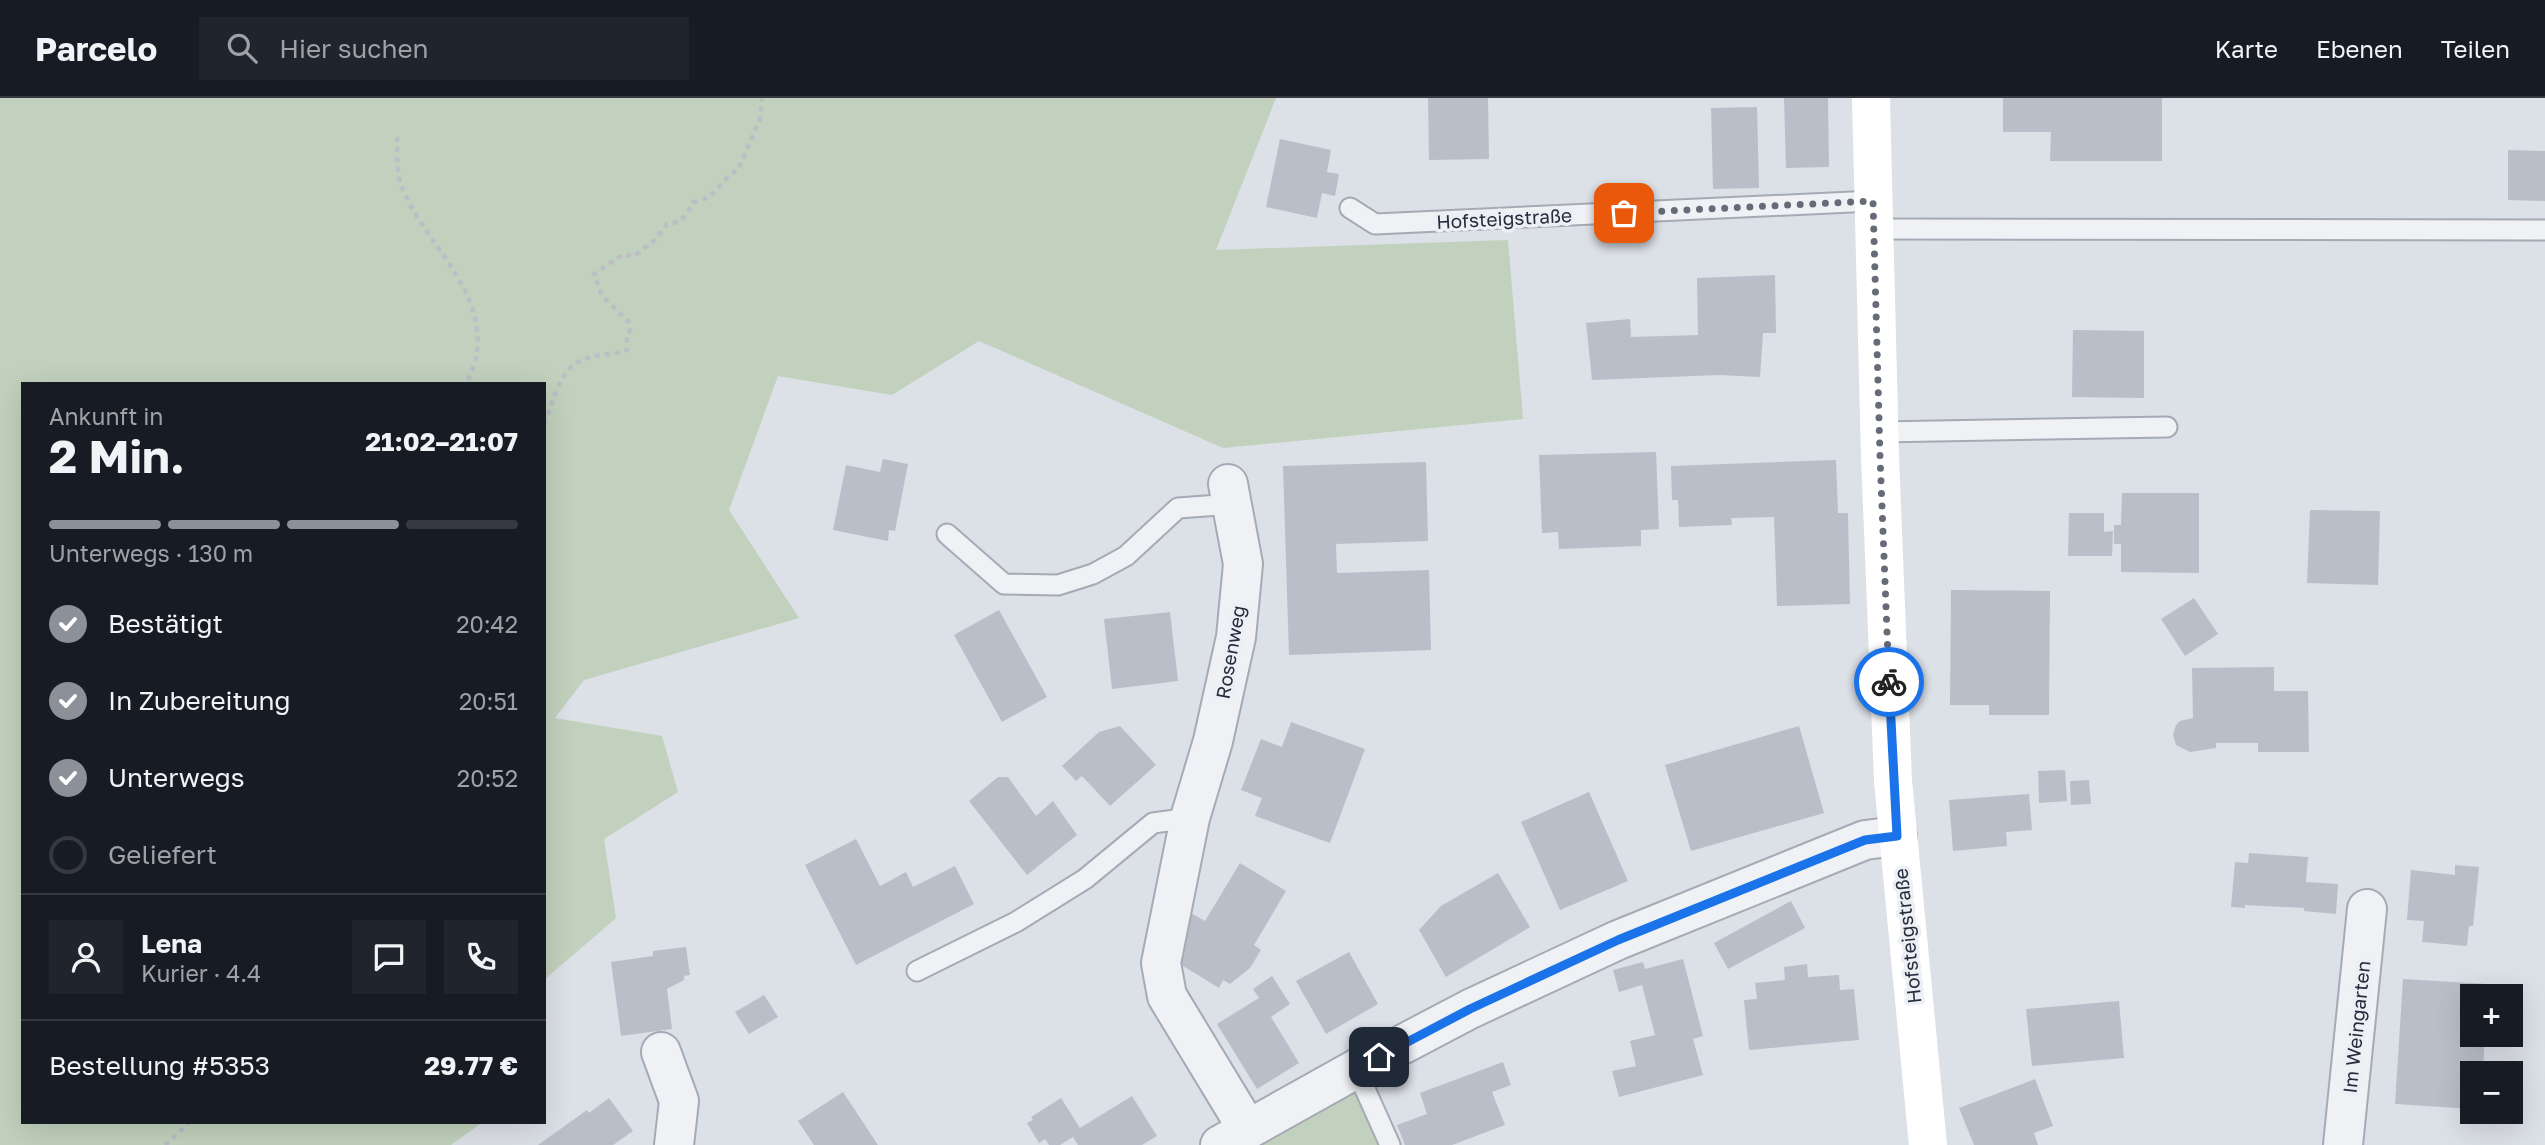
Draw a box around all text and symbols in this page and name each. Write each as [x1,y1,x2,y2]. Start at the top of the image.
search box [199,17,689,80]
text: Parcelo [35,29,157,68]
icon: search [223,29,261,67]
text: Hier suchen [279,33,428,64]
text: Karte [2215,34,2278,63]
text: Ebenen [2316,34,2403,63]
text: Teilen [2441,34,2510,63]
pin [1594,183,1654,243]
icon: bag [1605,194,1643,232]
street label: Hofsteigstraße [1436,203,1572,233]
text: Ankunft in [49,402,164,430]
text: 21:02–21:07 [365,426,518,457]
text: 2 Min. [49,428,185,483]
text: Unterwegs · 130 m [49,539,253,567]
street label: Rosenweg [1210,603,1250,701]
icon: check [49,605,87,643]
text: Bestätigt [108,608,223,639]
text: 20:42 [456,610,518,638]
courier [1854,647,1924,717]
icon: bike [1870,663,1908,701]
icon: check [49,682,87,720]
text: In Zubereitung [108,685,291,716]
text: 20:51 [459,687,518,715]
icon: check [49,759,87,797]
text: Unterwegs [108,762,245,793]
text: 20:52 [457,764,518,792]
text: Geliefert [108,839,217,870]
street label: Hofsteigstraße [1888,867,1926,1005]
button: person [49,920,123,994]
button: chat [352,920,426,994]
button: phone [444,920,518,994]
text: Lena [141,928,202,959]
text: Kurier · 4.4 [141,959,261,987]
street label: Im Weingarten [2338,959,2374,1095]
map controls [2460,984,2523,1124]
button: + [2460,984,2523,1047]
pin [1349,1027,1409,1087]
icon: home [1360,1038,1398,1076]
text: Bestellung #5353 [49,1050,270,1081]
text: 29.77 € [424,1050,518,1081]
button: − [2460,1061,2523,1124]

